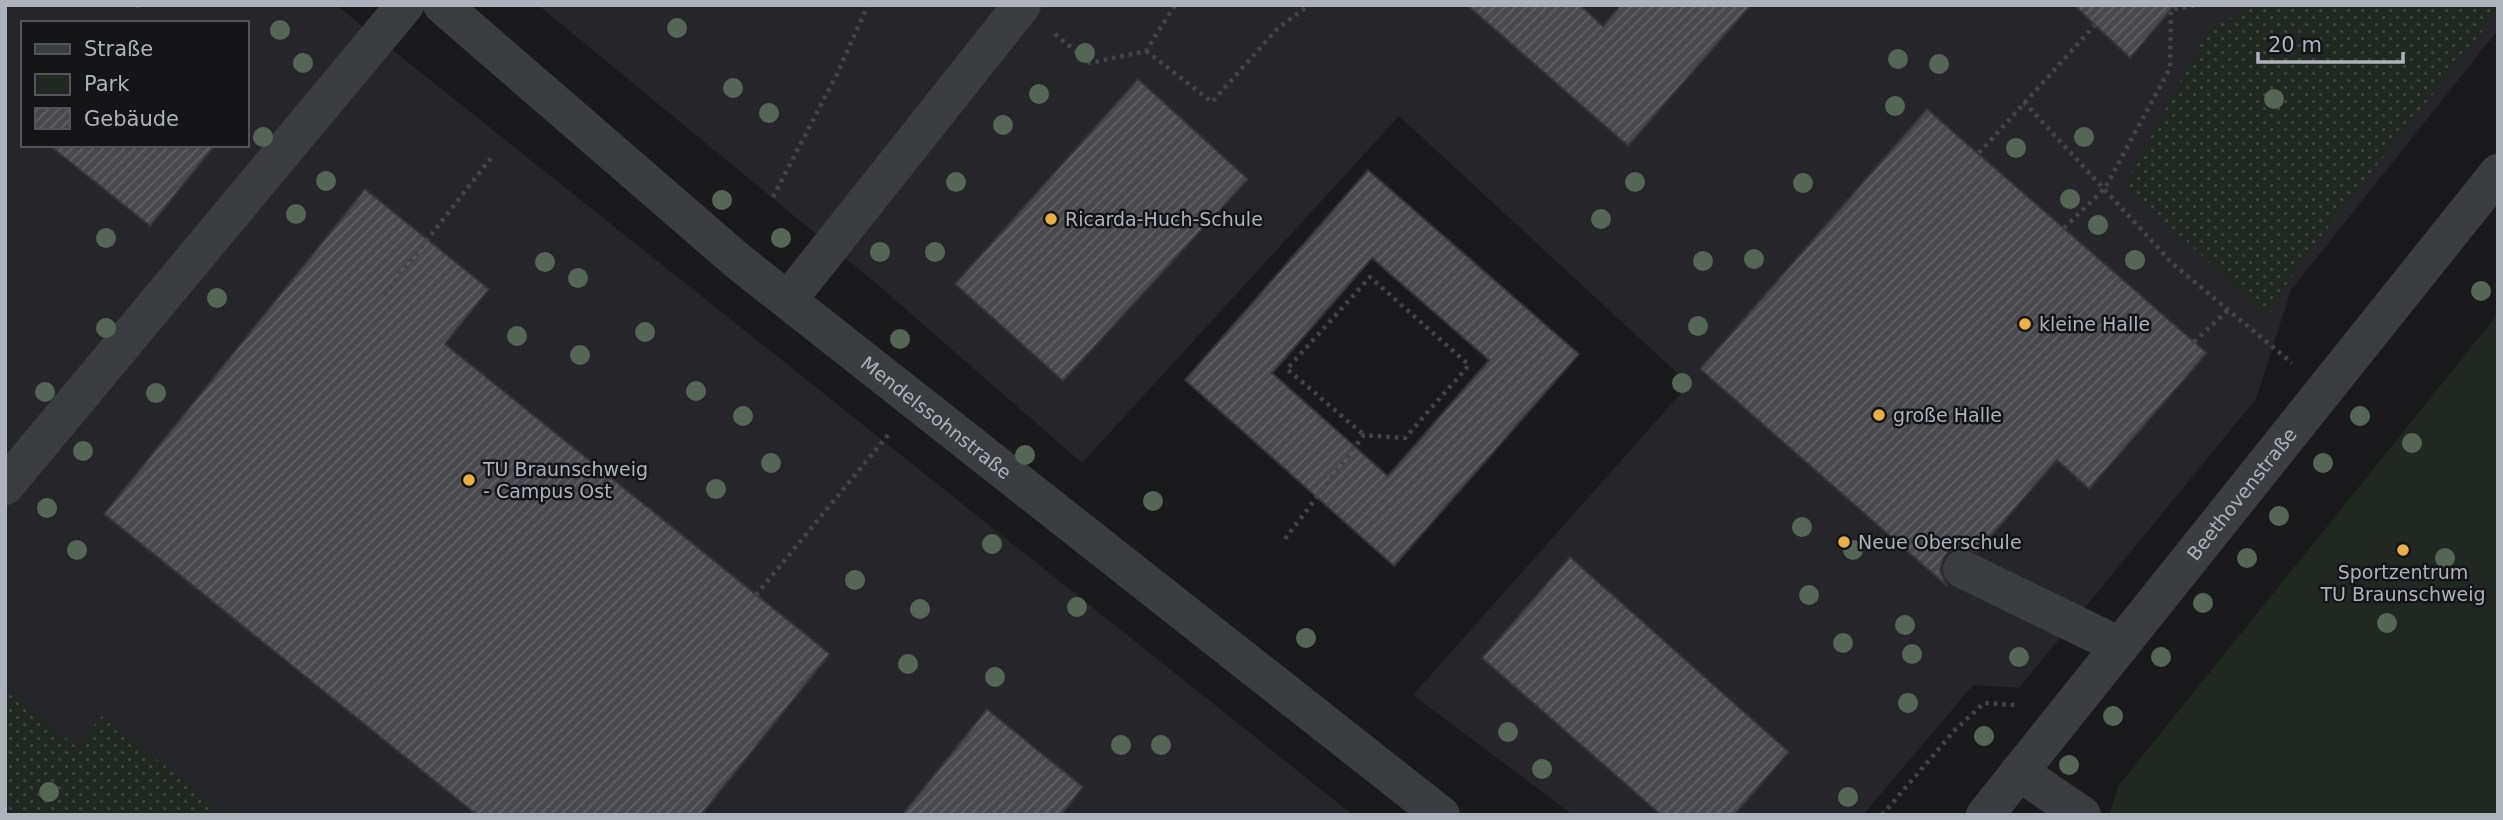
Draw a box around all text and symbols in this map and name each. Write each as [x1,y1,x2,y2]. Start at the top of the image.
legend [21,21,248,147]
scale bar [2258,21,2403,65]
text: 20 m [2268,33,2322,57]
text: Straße [84,37,153,61]
text: Park [84,72,130,96]
text: Gebäude [84,107,179,131]
place label: Ricarda-Huch-Schule [1065,208,1263,230]
marker: Ricarda-Huch-Schule [1043,211,1059,227]
place label: kleine Halle [2039,313,2150,335]
marker: kleine Halle [2017,316,2033,332]
street label: Mendelssohnstraße [857,352,1016,483]
place label: große Halle [1893,404,2002,426]
marker: große Halle [1871,407,1887,423]
street label: Beethovenstraße [2182,423,2301,564]
place label: TU Braunschweig - Campus Ost [482,458,648,502]
marker: TU Braunschweig - Campus Ost [461,472,477,488]
place label: Neue Oberschule [1858,531,2022,553]
marker: Neue Oberschule [1836,534,1852,550]
marker: Sportzentrum TU Braunschweig [2395,542,2411,558]
place label: Sportzentrum TU Braunschweig [2319,561,2486,605]

